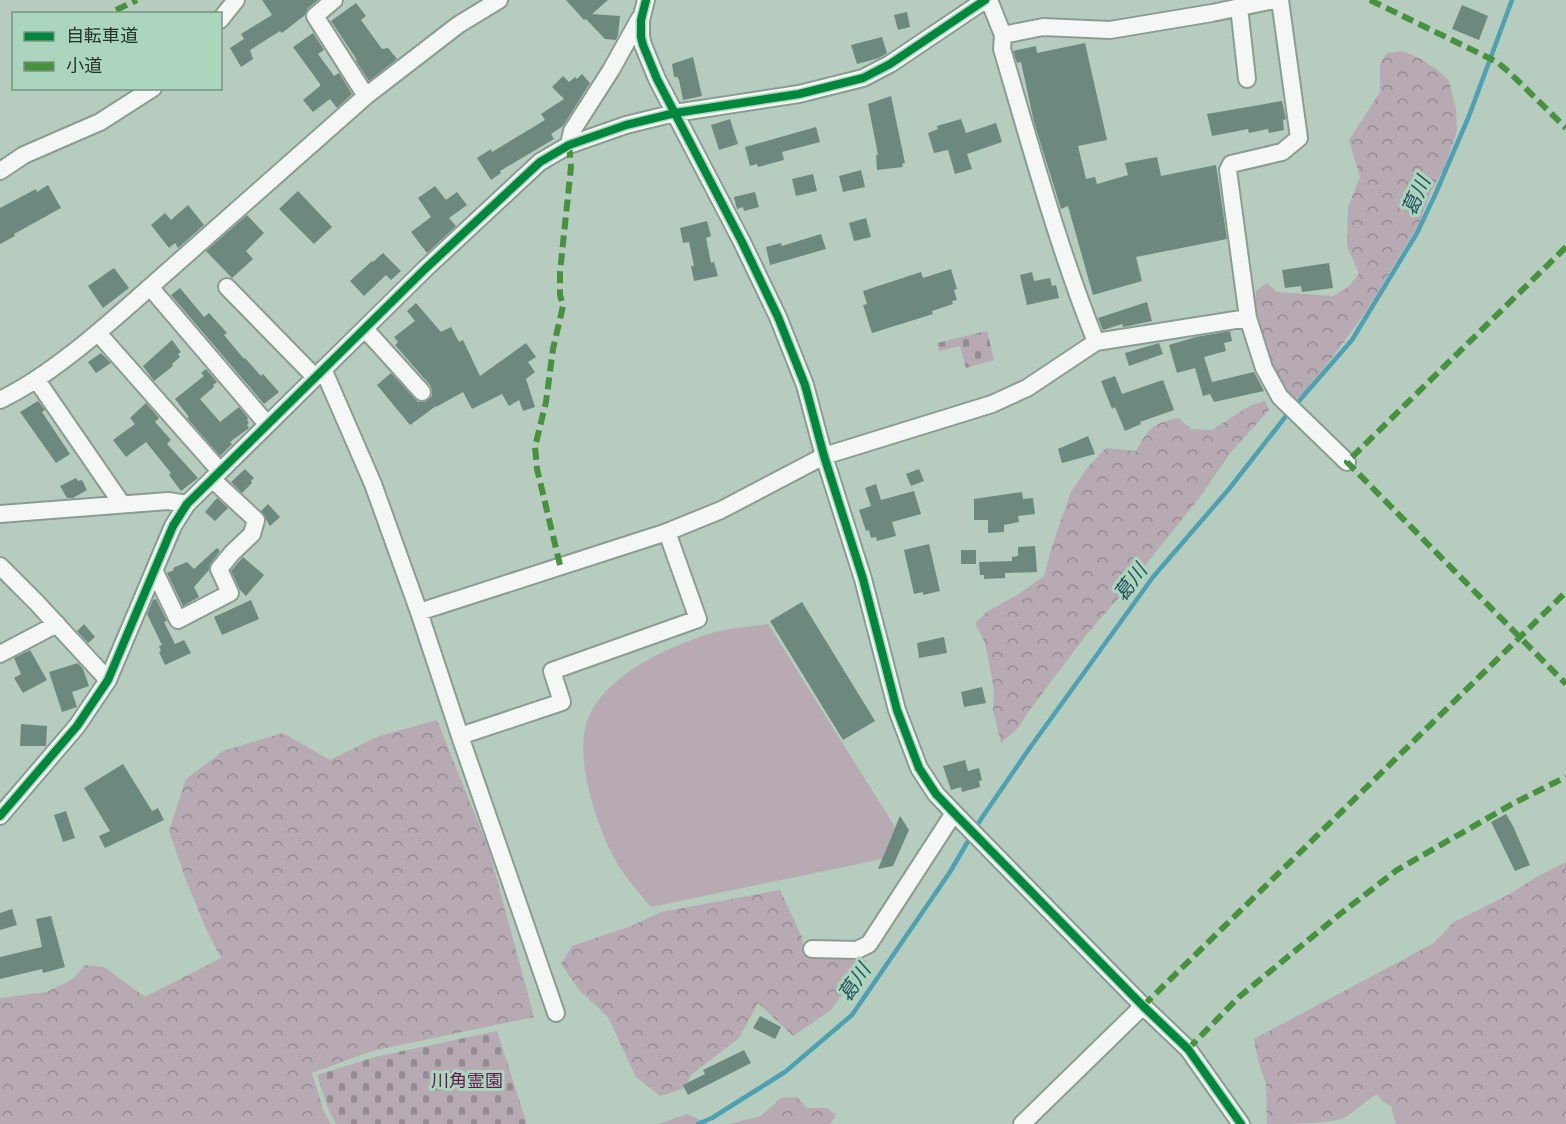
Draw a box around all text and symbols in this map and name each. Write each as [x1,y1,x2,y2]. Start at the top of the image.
legend [12,12,222,90]
text: 自転車道 [66,25,138,47]
text: 小道 [66,55,102,77]
water label: 葛川 [1398,171,1437,219]
water label: 葛川 [1109,558,1154,606]
water label: 葛川 [834,958,877,1006]
park label: 川角霊園 [431,1070,503,1092]

